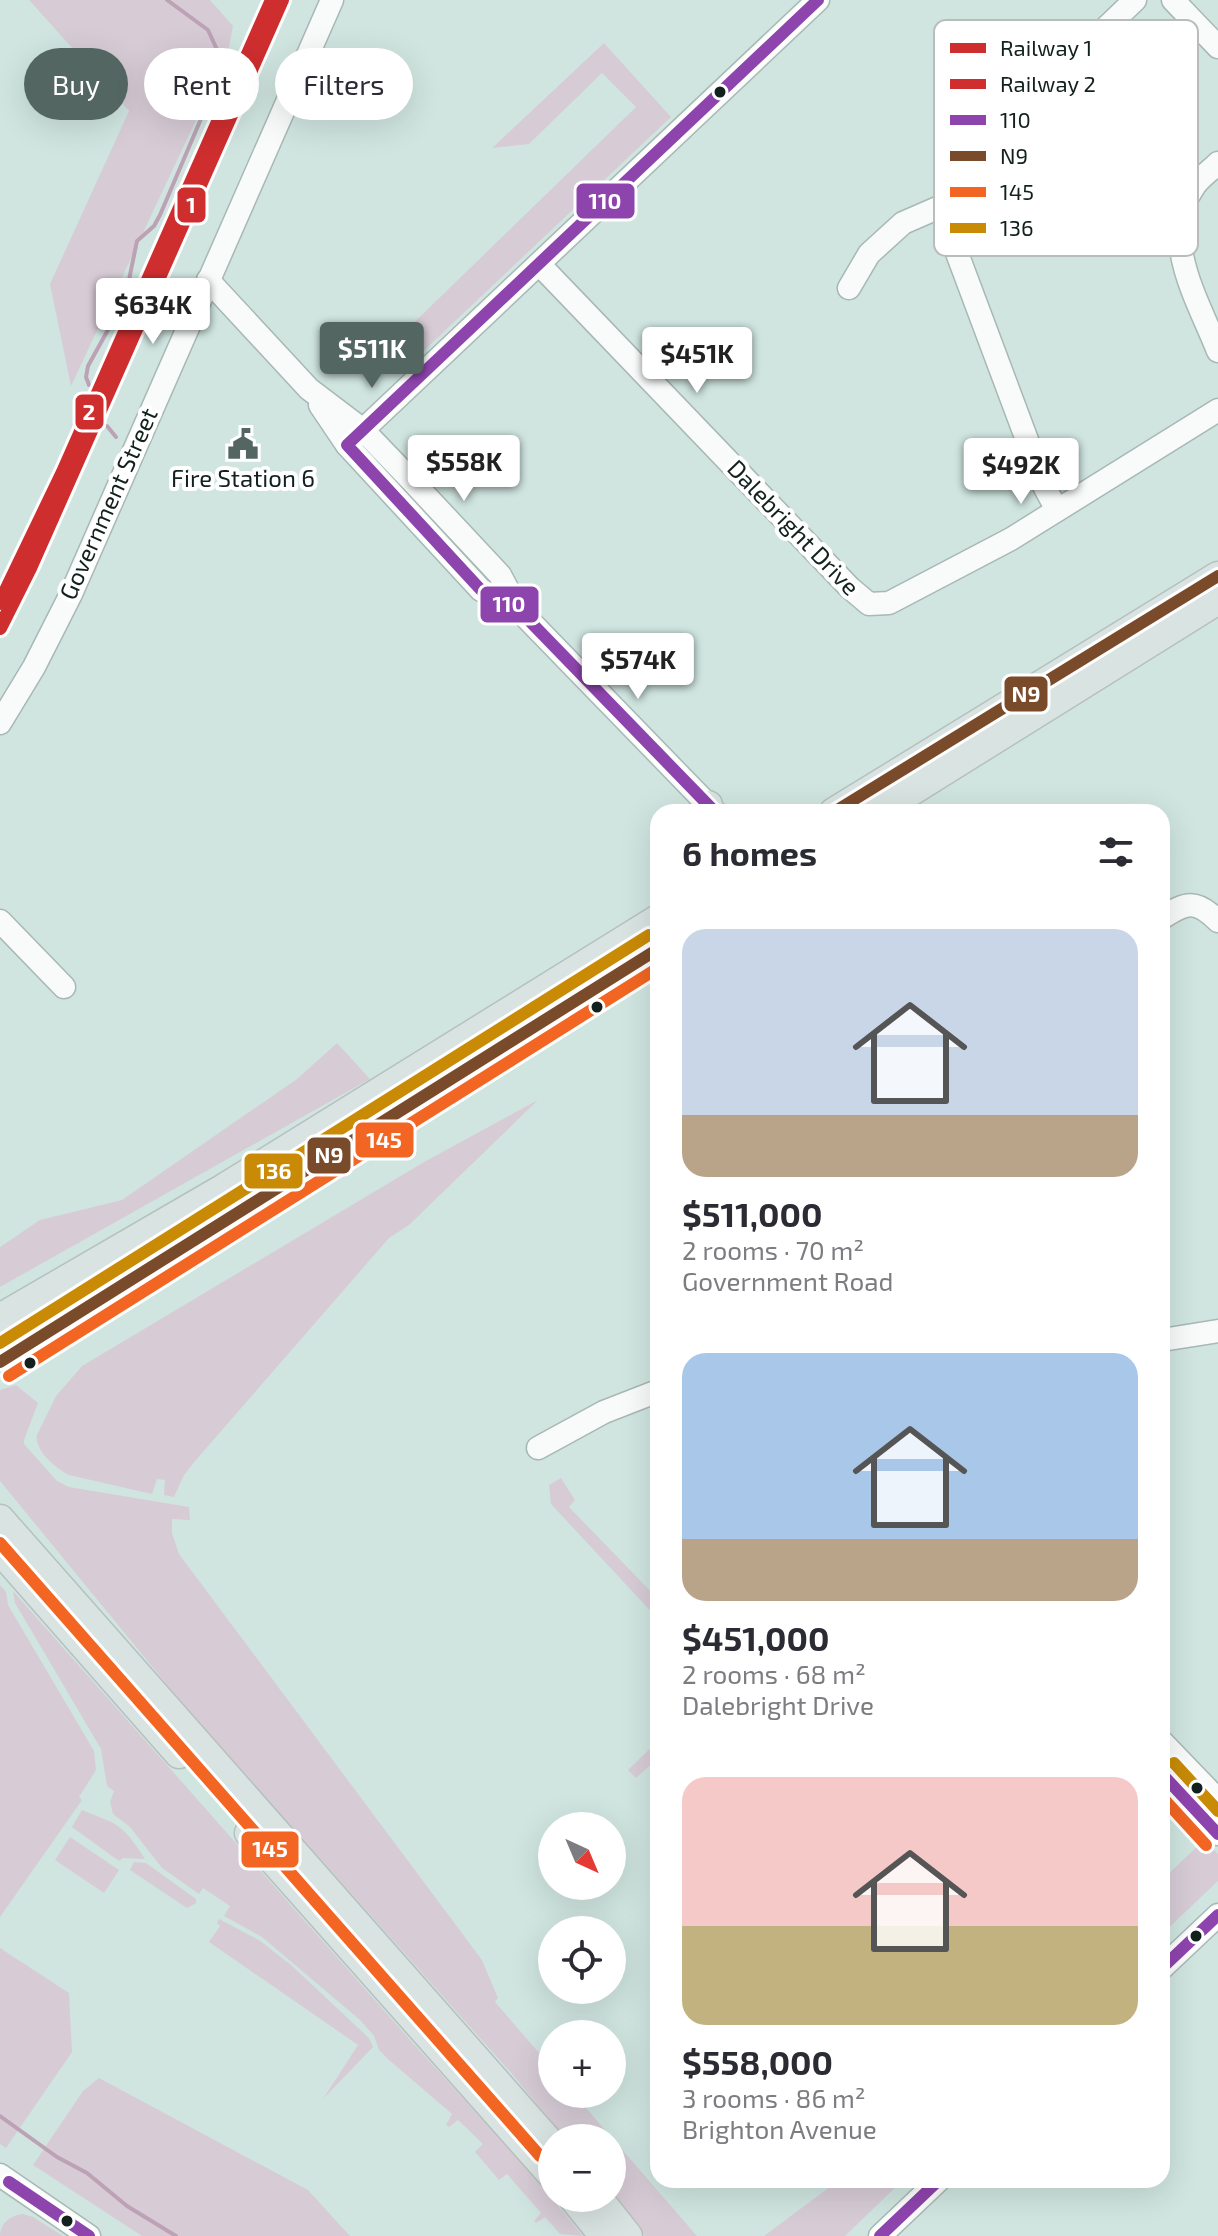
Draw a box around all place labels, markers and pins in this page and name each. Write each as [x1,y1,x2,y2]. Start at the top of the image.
unlabelled marker [712,84,728,100]
pin: $634K [97,278,209,346]
pin: $511K [316,322,428,390]
pin: $451K [641,327,753,395]
public building icon: Fire Station 6 [226,427,260,461]
pin: $558K [408,435,520,503]
pin: $492K [965,438,1077,506]
place label: Fire Station 6 [171,463,315,492]
pin: $574K [582,633,694,701]
unlabelled marker [589,999,605,1015]
unlabelled marker [22,1355,38,1371]
unlabelled marker [1189,1780,1205,1796]
unlabelled marker [1188,1928,1204,1944]
unlabelled marker [59,2213,75,2229]

